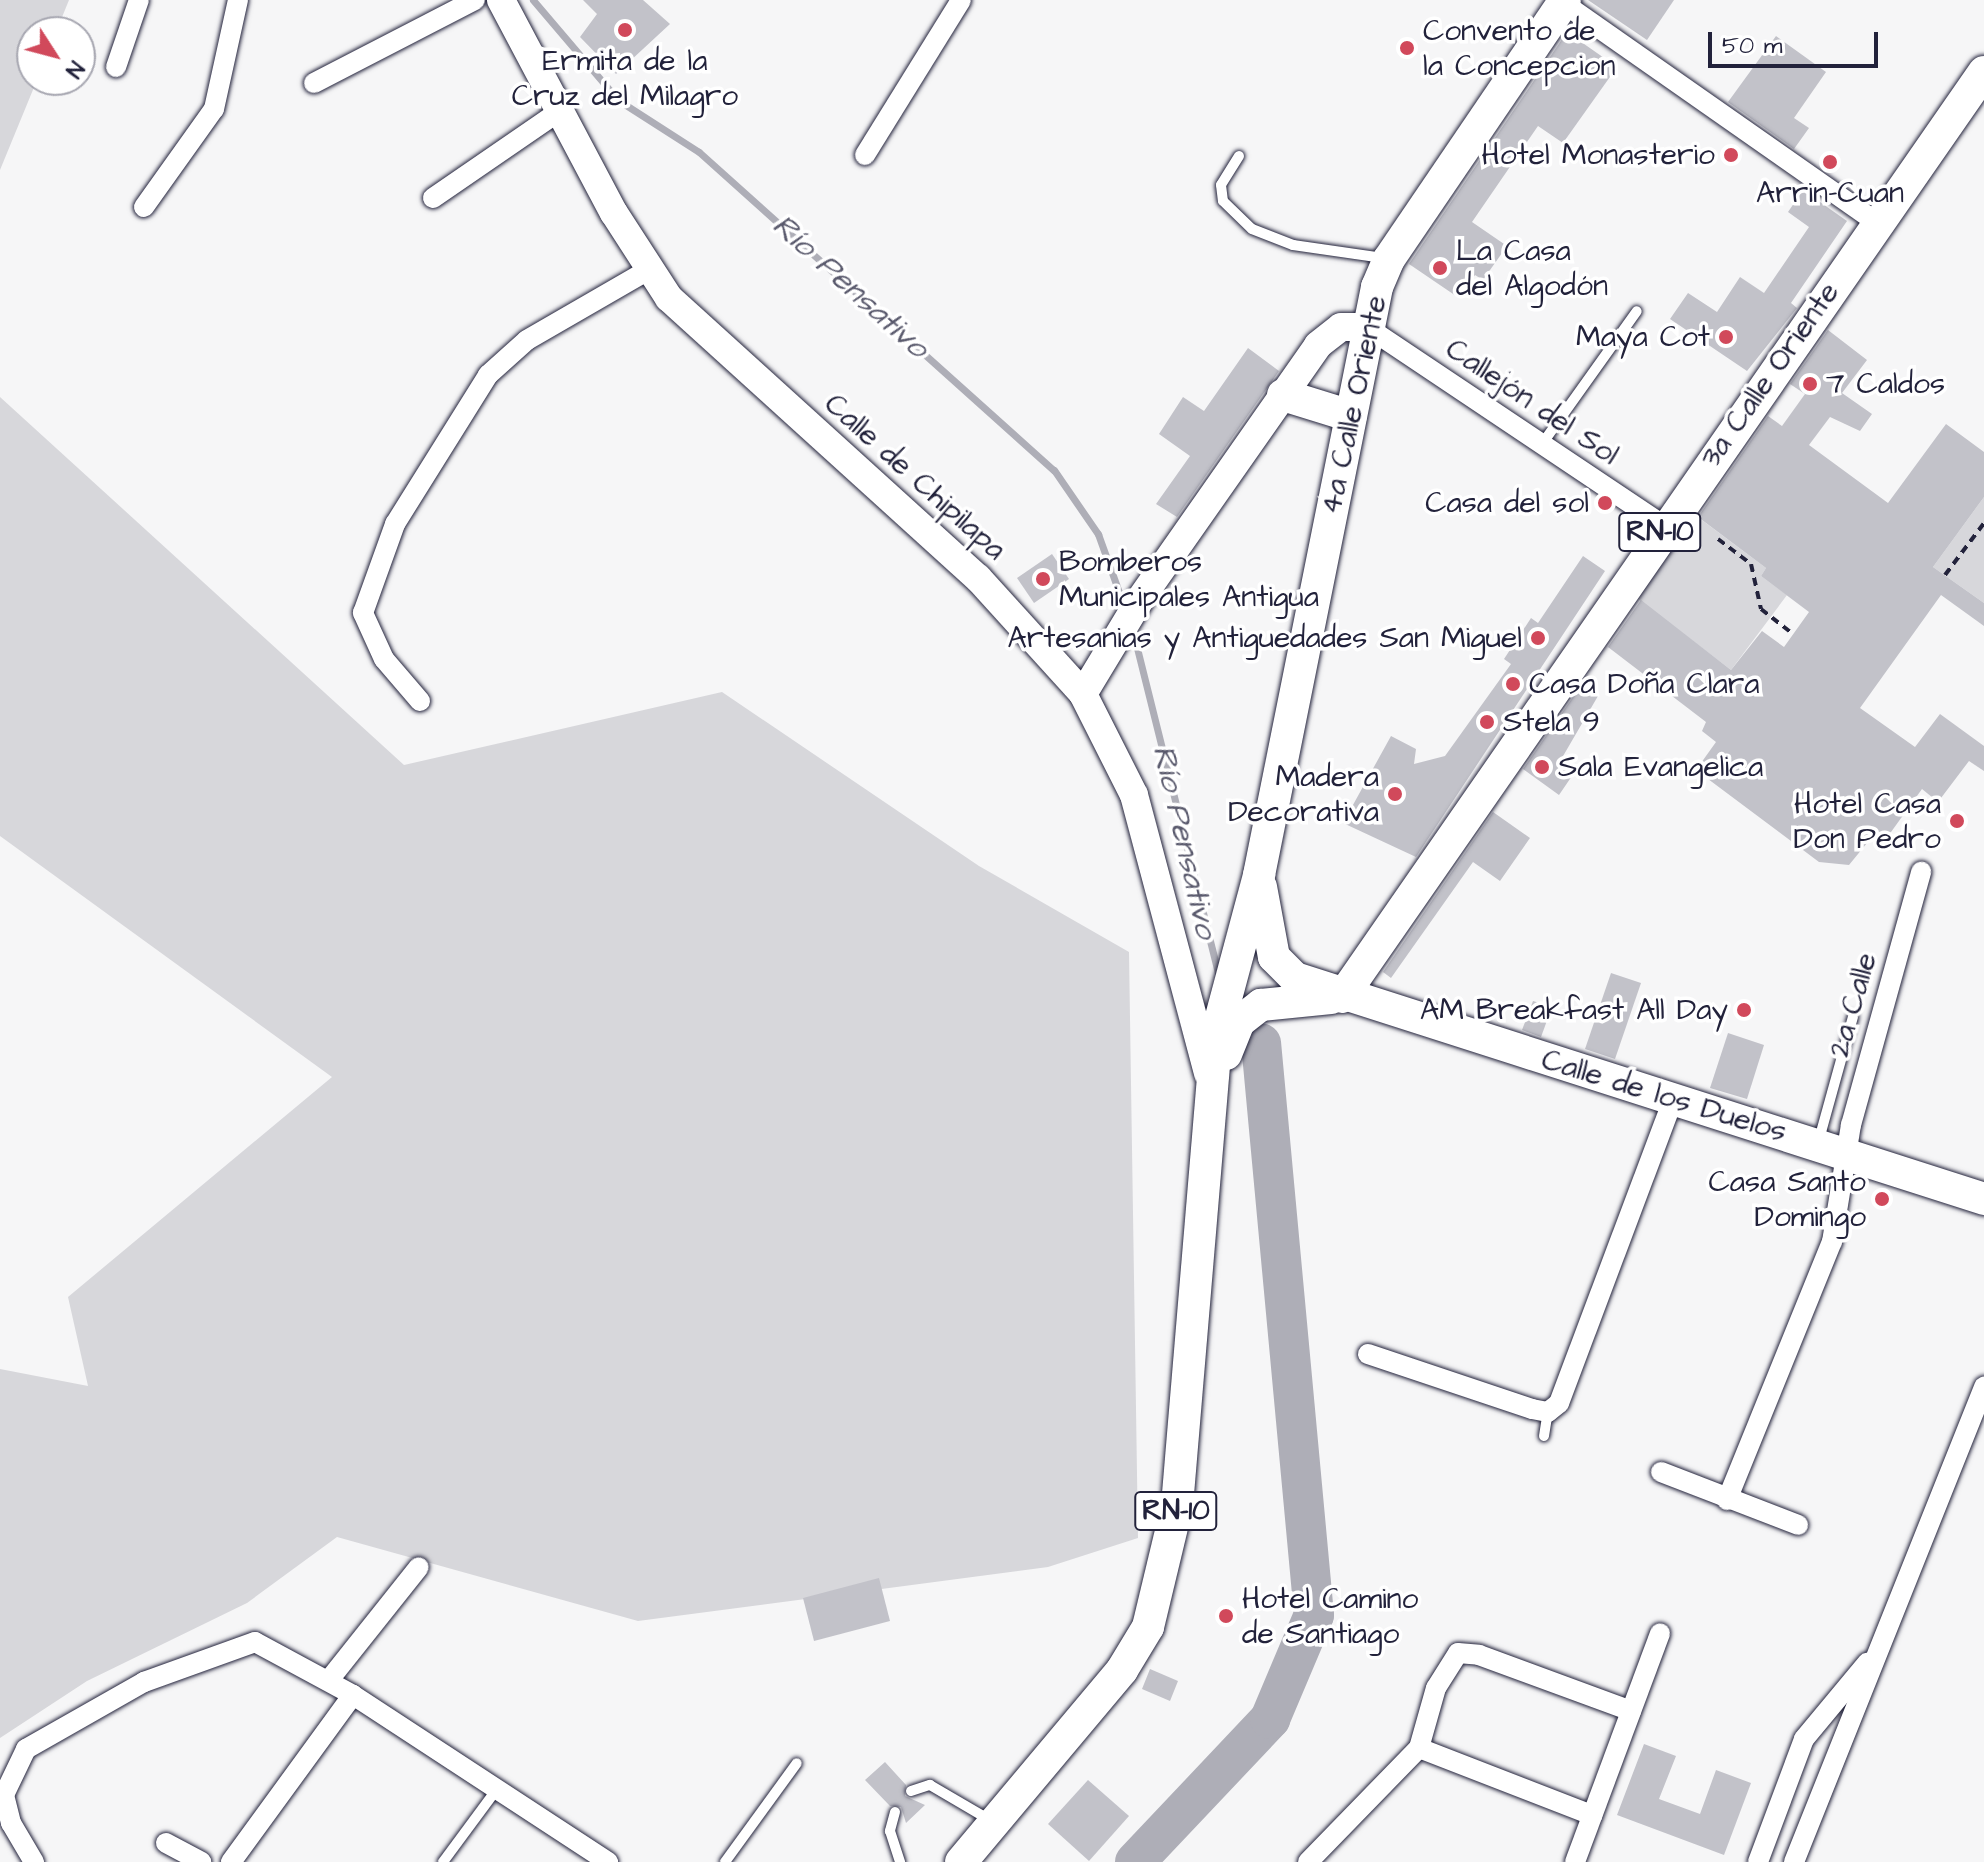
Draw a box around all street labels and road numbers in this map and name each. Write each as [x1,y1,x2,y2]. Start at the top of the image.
street label: 3a Calle Oriente [1693,276,1847,474]
street label: 4a Calle Oriente [1313,292,1395,518]
street label: Callejón del Sol [1439,331,1625,473]
street label: Calle de Chipilapa [817,386,1013,568]
road number: RN-10 [1618,508,1702,556]
street label: 2a Calle [1821,949,1885,1061]
street label: Calle de los Duelos [1537,1042,1791,1150]
road number: RN-10 [1134,1487,1218,1535]

